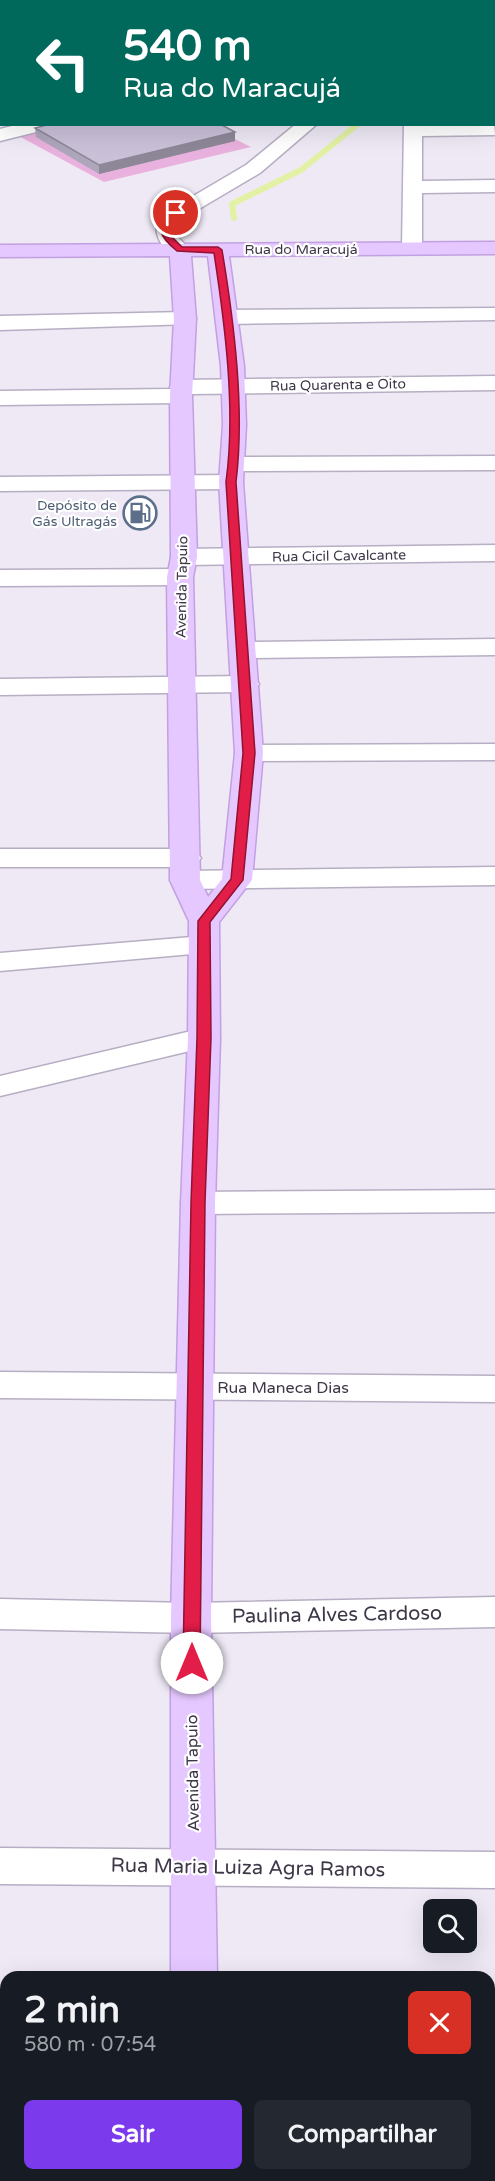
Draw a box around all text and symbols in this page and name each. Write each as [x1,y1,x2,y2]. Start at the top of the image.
text: 540 m [123,21,252,72]
icon: left [24,24,102,102]
text: Rua do Maracujá [123,72,341,105]
pin [150,187,201,238]
icon: arrive [159,196,192,229]
street label: Rua do Maracujá [244,241,358,258]
street label: Rua Quarenta e Oito [270,375,406,395]
fuel station icon: Depósito de Gás Ultragás [122,495,158,531]
place label: Depósito de Gás Ultragás [32,497,117,530]
street label: Avenida Tapuio [173,536,191,638]
street label: Rua Cicil Cavalcante [272,546,406,566]
street label: Rua Maneca Dias [217,1378,349,1398]
street label: Paulina Alves Cardoso [232,1601,442,1629]
position arrow [160,1631,224,1695]
street label: Avenida Tapuio [182,1714,204,1832]
street label: Rua Maria Luiza Agra Ramos [111,1854,385,1882]
map controls [423,1899,477,1953]
button: search [423,1899,477,1953]
text: 2 min [24,1989,120,2032]
button: close [408,1991,471,2054]
text: 580 m · 07:54 [24,2033,156,2057]
button: Sair [24,2100,242,2169]
button: Compartilhar [254,2100,471,2169]

